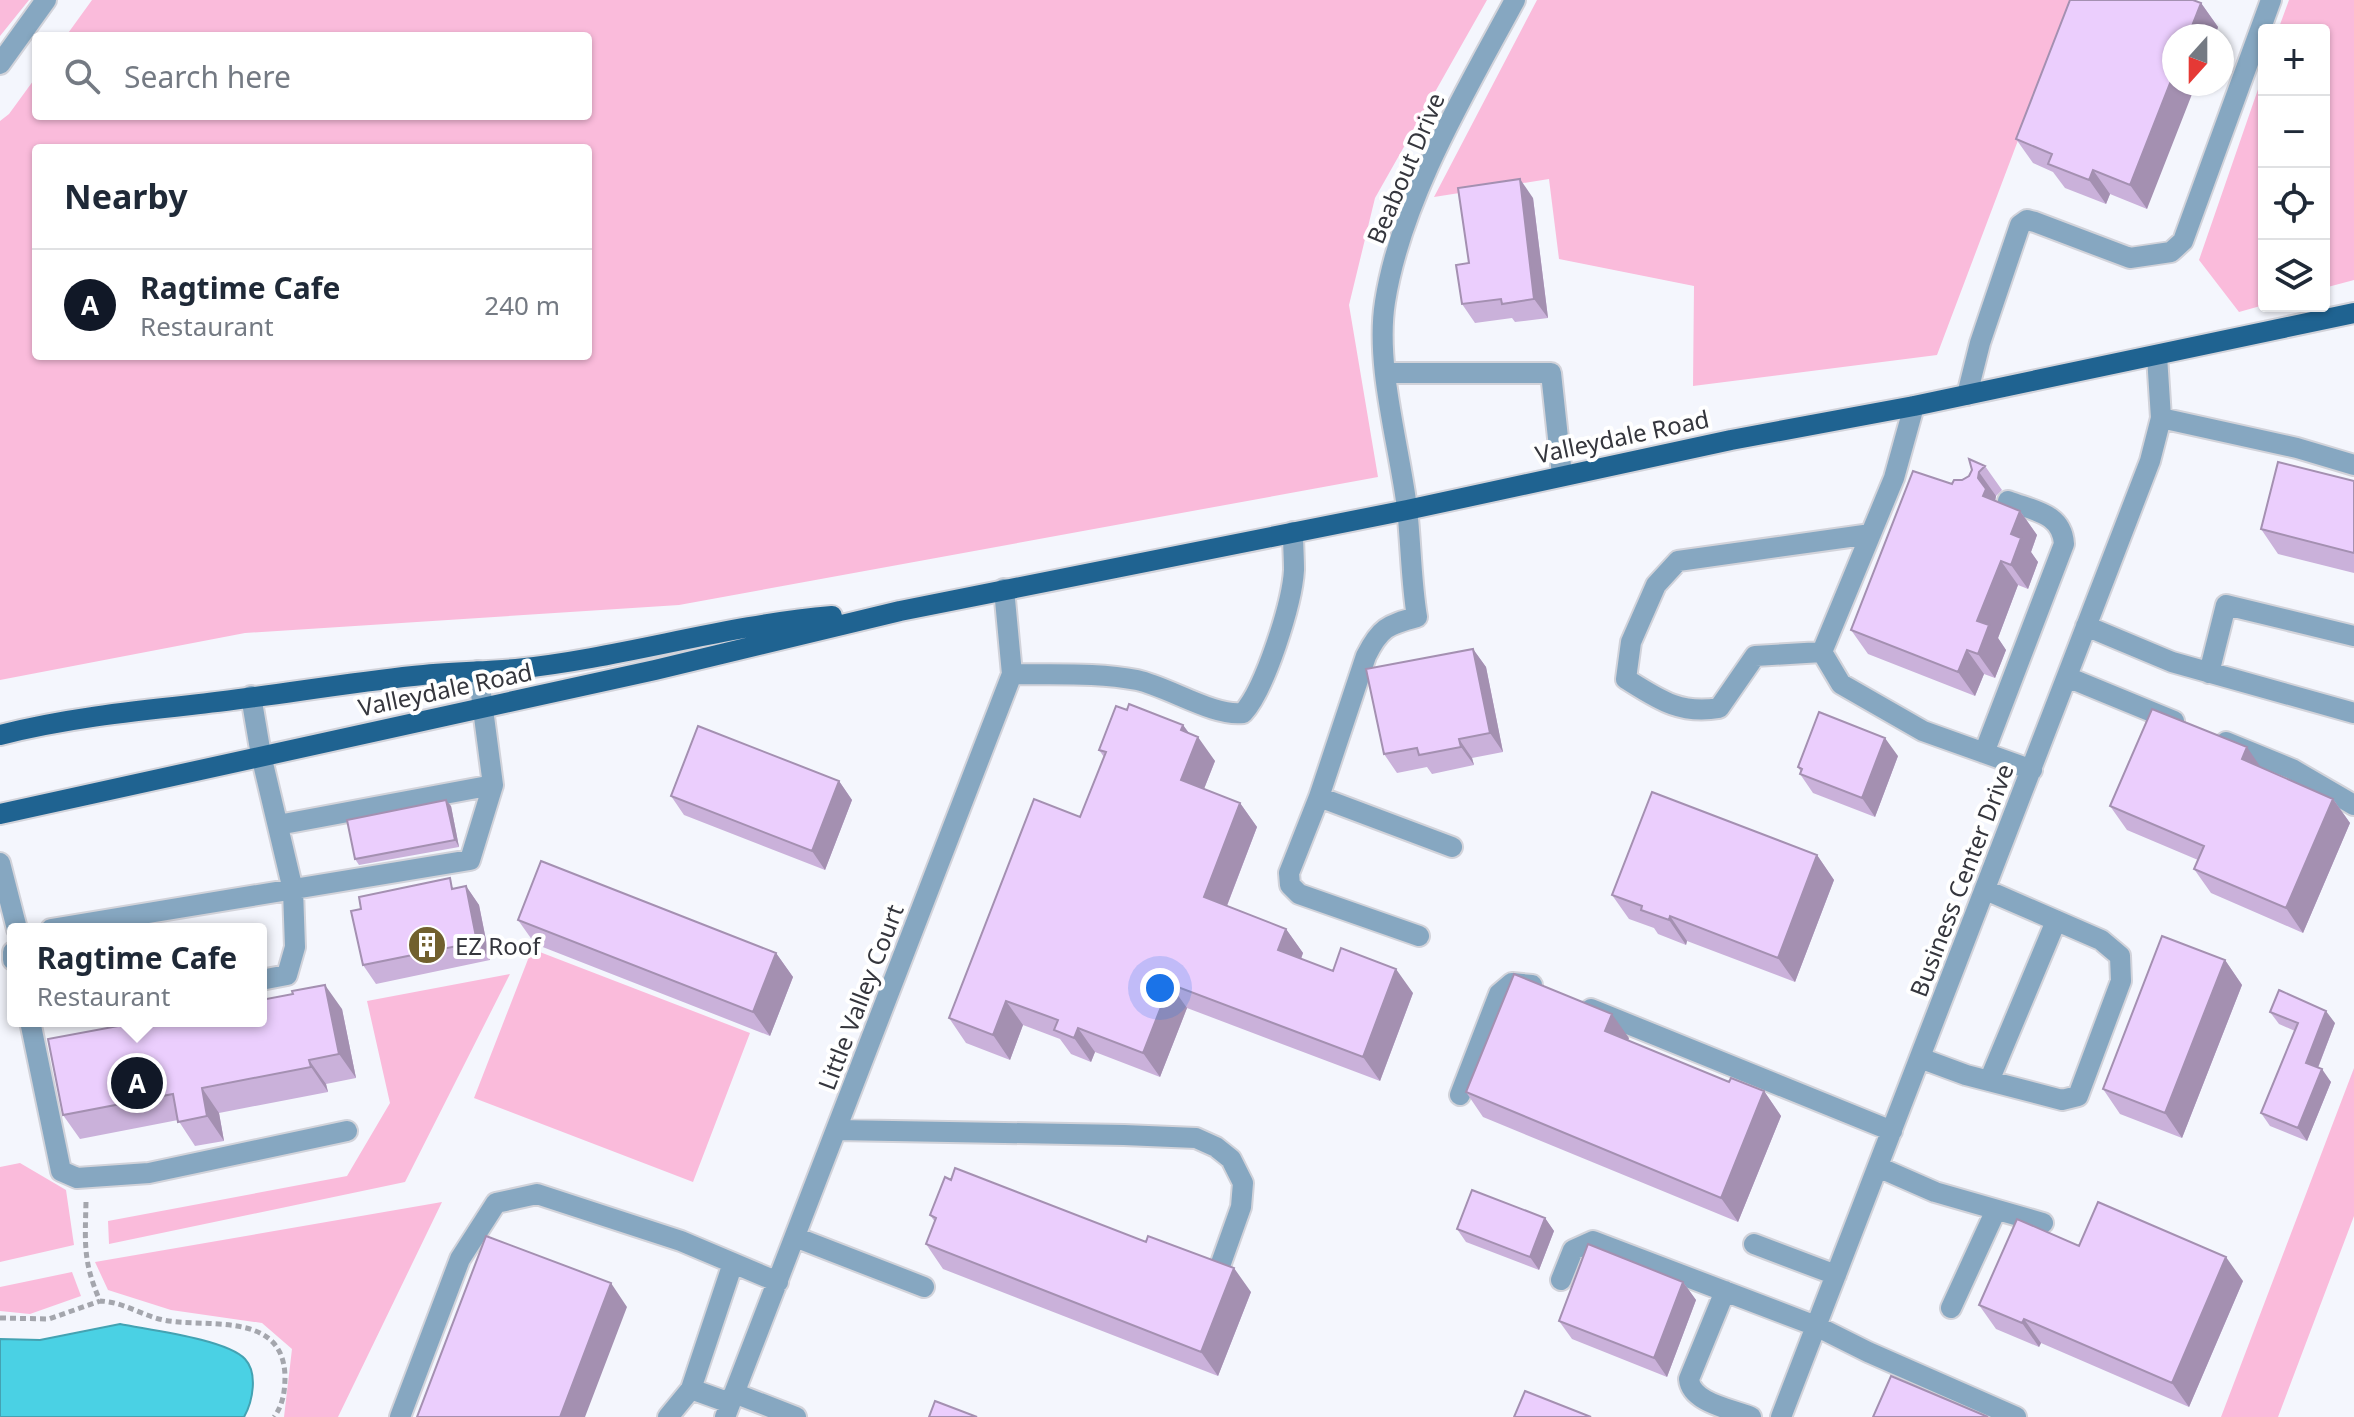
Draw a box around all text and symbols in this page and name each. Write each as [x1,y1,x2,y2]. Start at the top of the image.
north arrow [2162,24,2234,96]
map controls [2258,24,2330,312]
button: + [2258,24,2330,96]
search box [32,32,592,120]
icon: search [60,54,104,98]
text: Search here [124,56,291,97]
street label: Beabout Drive [1358,87,1452,249]
button: − [2258,96,2330,168]
button: locate [2258,168,2330,240]
text: Nearby [64,173,188,219]
button: layers [2258,240,2330,312]
text: Ragtime Cafe [140,267,340,308]
text: A [81,287,99,323]
text: 240 m [484,287,560,323]
text: Restaurant [140,308,274,344]
street label: Valleydale Road [1532,401,1712,471]
street label: Valleydale Road [355,654,535,724]
street label: Business Center Drive [1901,759,2021,1001]
street label: Little Valley Court [809,899,911,1095]
popup [7,923,267,1027]
building icon: EZ Roof [406,924,448,966]
place label: EZ Roof [455,929,542,962]
text: Ragtime Cafe [37,937,237,978]
your location [1140,968,1180,1008]
text: Restaurant [37,978,170,1014]
pin: A [111,1053,163,1113]

